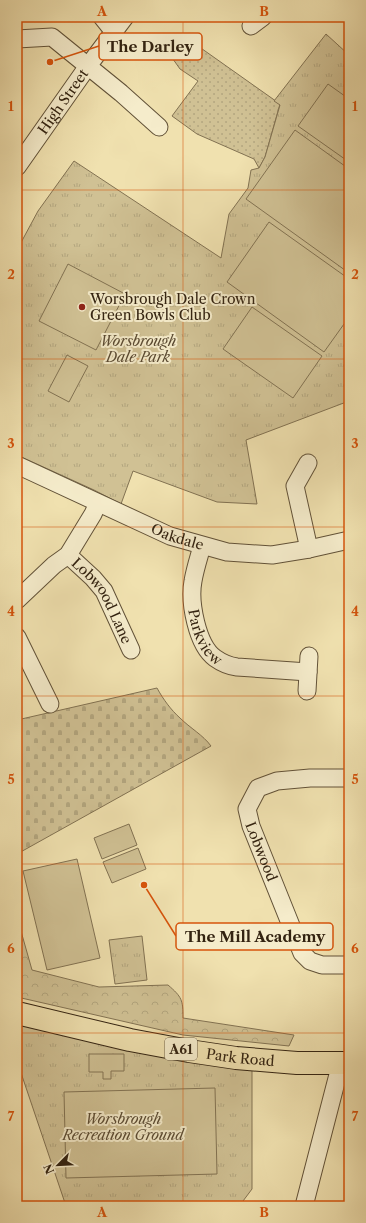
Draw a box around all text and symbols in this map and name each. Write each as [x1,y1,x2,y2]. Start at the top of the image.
text: A [96,3,108,19]
text: B [259,3,269,19]
callout: The Darley [99,33,202,60]
text: The Darley [107,37,194,56]
street label: High Street [34,65,92,138]
text: 1 [8,98,14,114]
text: 1 [352,98,358,114]
text: 2 [7,266,15,282]
text: 2 [351,266,359,282]
place label: Worsbrough Dale Crown Green Bowls Club [89,290,256,324]
marker: Worsbrough Dale Crown Green Bowls Club [77,302,87,312]
park label: Worsbrough Dale Park [100,332,176,366]
text: 3 [7,435,15,451]
text: 3 [351,435,359,451]
street label: Oakdale [148,519,206,554]
street label: Lobwood Lane [68,554,136,647]
text: 4 [7,603,15,619]
text: 4 [351,603,359,619]
street label: Parkview [184,608,226,669]
text: 5 [7,771,15,787]
text: 5 [351,771,359,787]
street label: Lobwood [241,819,281,884]
callout: The Mill Academy [176,923,333,950]
text: The Mill Academy [185,927,326,946]
text: 6 [7,940,15,956]
text: 6 [351,940,359,956]
road number: A61 [165,1038,197,1060]
street label: Park Road [205,1045,276,1070]
text: 7 [8,1108,15,1124]
text: 7 [352,1108,359,1124]
park label: Worsbrough Recreation Ground [62,1110,185,1144]
north arrow [38,1145,78,1185]
text: N [40,1161,57,1176]
text: A [96,1204,108,1220]
text: B [259,1204,269,1220]

